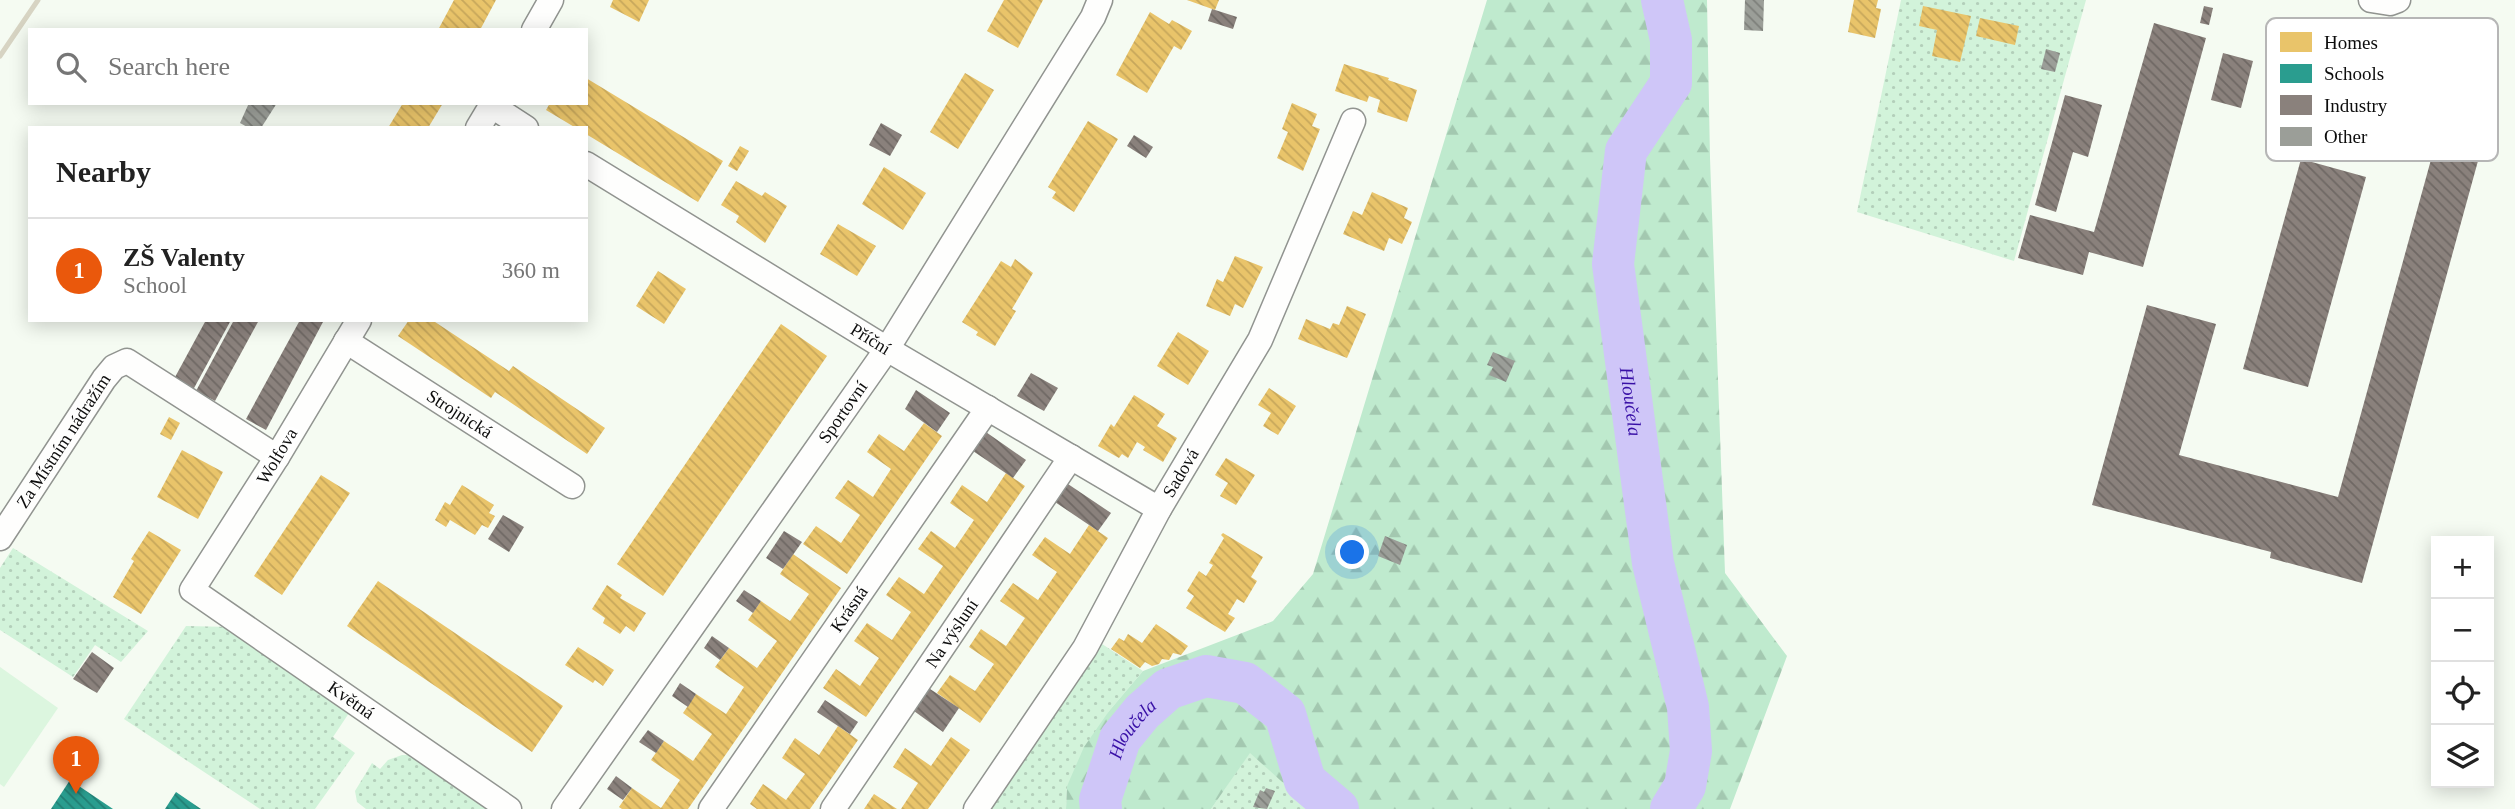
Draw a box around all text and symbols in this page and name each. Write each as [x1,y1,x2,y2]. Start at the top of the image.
legend [2266,18,2498,161]
search box [28,28,588,105]
text: Homes [2324,32,2378,53]
icon: search [52,48,90,86]
text: Search here [108,52,230,81]
text: Schools [2324,63,2384,84]
text: Industry [2324,95,2388,116]
text: Other [2324,126,2368,147]
text: Nearby [56,155,151,188]
text: ZŠ Valenty [123,243,245,272]
text: 1 [73,258,85,283]
text: 360 m [502,258,560,283]
text: School [123,273,187,298]
street label: Příční [847,319,894,359]
water label: Hloučela [1616,365,1646,437]
street label: Za Místním nádražím [12,370,115,512]
street label: Sportovní [814,377,871,447]
street label: Strojnická [423,385,496,442]
street label: Wolfova [253,424,301,488]
street label: Sadová [1158,445,1203,501]
your location [1335,535,1369,569]
map controls [2431,536,2494,788]
button: + [2431,536,2494,599]
street label: Krásná [826,582,872,636]
street label: Na výsluní [921,595,982,672]
button: − [2431,599,2494,662]
button: locate [2431,662,2494,725]
street label: Květná [324,677,378,723]
water label: Hloučela [1104,695,1160,762]
button: layers [2431,725,2494,788]
pin: 1 [53,736,99,794]

